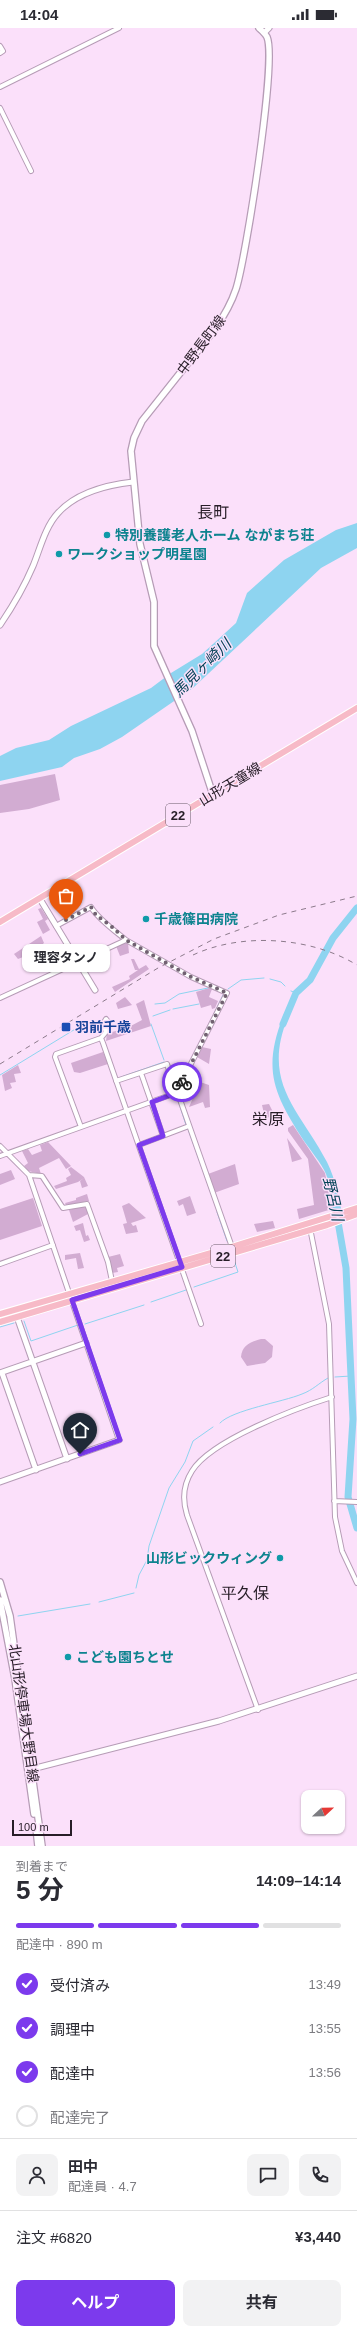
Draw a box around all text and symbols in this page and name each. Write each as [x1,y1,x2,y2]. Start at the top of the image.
text: 14:04 [20,6,58,23]
street label: 中野長町線 [174,312,228,378]
district label: 長町 [197,504,229,521]
place label: 特別養護老人ホーム ながまち荘 [115,527,314,543]
marker: 特別養護老人ホーム ながまち荘 [102,530,112,540]
place label: ワークショップ明星園 [67,546,207,562]
marker: ワークショップ明星園 [54,549,64,559]
water label: 馬見ヶ崎川 [169,634,236,700]
street label: 山形天童線 [196,759,264,809]
road number: 22 [166,804,190,826]
pin [49,879,83,920]
icon: bag [55,885,77,907]
place label: 千歳篠田病院 [154,911,238,927]
marker: 千歳篠田病院 [141,914,151,924]
callout: 理容タンノ [22,944,110,972]
text: 理容タンノ [34,950,98,965]
place label: 羽前千歳 [75,1019,131,1035]
marker: 羽前千歳 [60,1021,72,1033]
courier [162,1062,202,1102]
icon: bike [171,1071,193,1093]
district label: 栄原 [252,1111,284,1128]
water label: 野呂川 [320,1175,347,1225]
road number: 22 [211,1245,235,1267]
pin [63,1413,97,1454]
icon: home [69,1419,91,1441]
place label: 山形ビックウィング [146,1550,272,1566]
marker: 山形ビックウィング [275,1553,285,1563]
district label: 平久保 [221,1585,269,1602]
street label: 北山形停車場大野目線 [6,1643,42,1783]
place label: こども園ちとせ [76,1649,174,1665]
marker: こども園ちとせ [63,1652,73,1662]
north arrow [301,1790,345,1834]
map controls [301,1790,345,1834]
scale bar [12,1818,72,1837]
text: 100 m [18,1821,49,1833]
text: 到着まで [16,1859,68,1874]
text: 14:09–14:14 [256,1872,341,1889]
text: 5 分 [16,1875,64,1905]
text: 配達中 · 890 m [16,1937,103,1952]
icon: check [16,1973,38,1995]
text: 受付済み [50,1977,110,1994]
text: 13:49 [308,1977,341,1992]
icon: check [16,2017,38,2039]
text: 調理中 [50,2021,95,2038]
text: 13:55 [308,2021,341,2036]
icon: check [16,2061,38,2083]
text: 配達中 [50,2065,95,2082]
text: 13:56 [308,2065,341,2080]
text: 配達完了 [50,2109,110,2126]
button: person [16,2154,58,2196]
button: chat [247,2154,289,2196]
button: phone [299,2154,341,2196]
text: 田中 [68,2158,98,2175]
text: 配達員 · 4.7 [68,2179,137,2194]
text: ¥3,440 [295,2228,341,2245]
text: 注文 #6820 [16,2229,92,2246]
button: ヘルプ [16,2280,175,2326]
button: 共有 [183,2280,341,2326]

